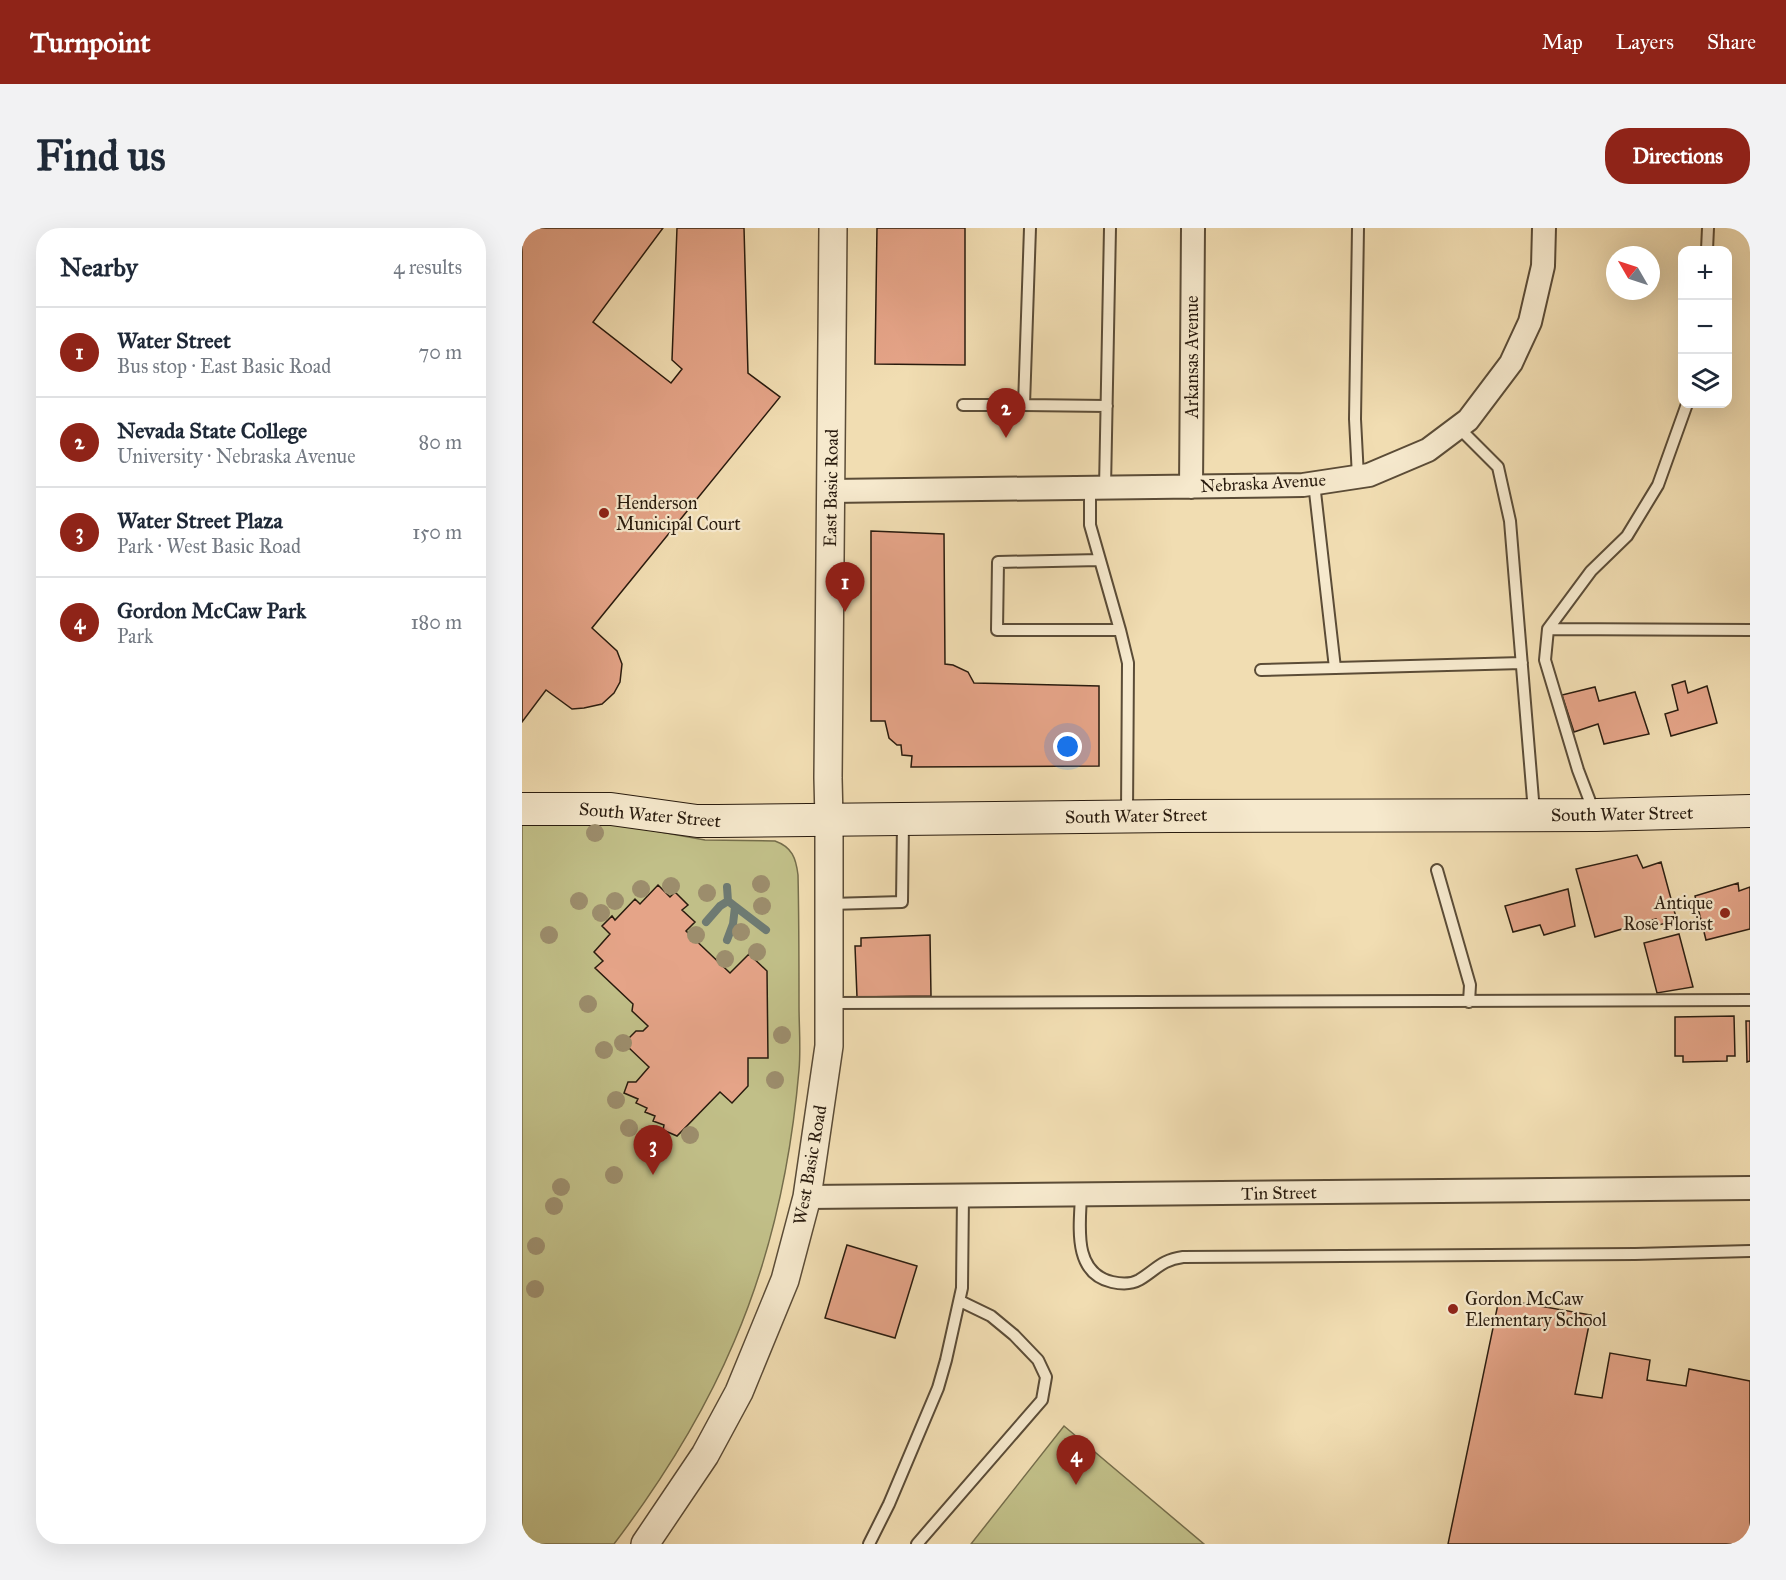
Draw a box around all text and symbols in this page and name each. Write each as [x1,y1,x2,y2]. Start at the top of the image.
text: Turnpoint [30,25,150,60]
text: Map [1542,29,1583,55]
text: Layers [1616,29,1674,55]
text: Share [1707,29,1756,55]
button: Directions [1605,128,1750,184]
text: Find us [36,130,166,182]
north arrow [1606,246,1660,300]
map controls [1678,246,1732,408]
button: + [1678,246,1732,300]
text: Nearby [60,251,138,283]
text: 4 results [393,255,462,279]
street label: Arkansas Avenue [1181,295,1203,420]
button: − [1678,300,1732,354]
text: Water Street [117,327,231,354]
text: 1 [76,340,83,364]
text: 70 m [419,340,462,364]
text: Bus stop · East Basic Road [117,354,331,378]
button: layers [1678,354,1732,408]
pin: 2 [986,388,1026,438]
text: Nevada State College [117,417,307,444]
street label: East Basic Road [819,429,843,547]
text: 2 [75,430,84,454]
text: 80 m [419,430,462,454]
text: University · Nebraska Avenue [117,444,356,468]
street label: Nebraska Avenue [1200,469,1326,497]
place label: Henderson Municipal Court [616,492,741,535]
marker: Henderson Municipal Court [597,506,611,520]
text: Water Street Plaza [117,507,283,534]
text: 3 [76,520,84,544]
text: 150 m [412,520,462,544]
text: Park · West Basic Road [117,534,301,558]
pin: 1 [826,562,864,612]
text: Gordon McCaw Park [117,597,306,624]
text: 4 [74,610,85,634]
text: 180 m [411,610,462,634]
text: Park [117,624,153,648]
your location [1053,732,1082,761]
street label: South Water Street [578,798,723,832]
street label: South Water Street [1551,802,1694,826]
street label: South Water Street [1065,804,1208,828]
place label: Antique Rose Florist [1623,892,1714,935]
marker: Antique Rose Florist [1718,906,1732,920]
street label: West Basic Road [789,1103,831,1227]
pin: 3 [634,1126,672,1175]
street label: Tin Street [1241,1181,1318,1205]
place label: Gordon McCaw Elementary School [1465,1288,1607,1331]
marker: Gordon McCaw Elementary School [1446,1302,1460,1316]
pin: 4 [1056,1436,1096,1485]

